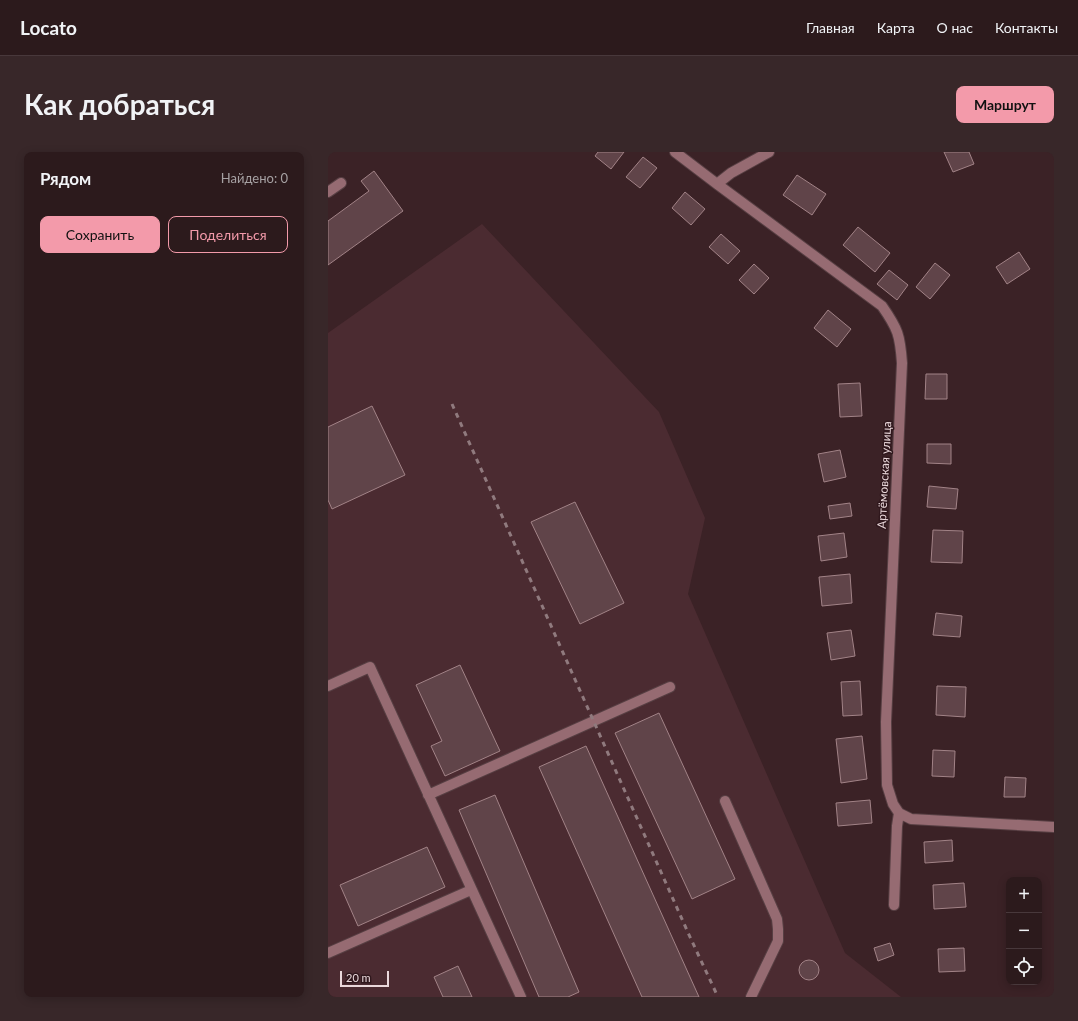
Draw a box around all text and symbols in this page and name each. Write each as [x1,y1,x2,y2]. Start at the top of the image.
text: Locato [20,16,77,39]
text: Главная [806,19,855,36]
text: Карта [877,19,915,36]
text: О нас [937,19,973,36]
text: Контакты [995,19,1058,36]
button: Маршрут [956,86,1054,123]
text: Как добраться [24,87,215,121]
text: Рядом [40,168,91,189]
text: Найдено: 0 [221,170,288,186]
button: Сохранить [40,216,160,253]
button: Поделиться [168,216,288,253]
street label: Артёмовская улица [874,421,894,529]
map controls [1006,877,1042,985]
button: + [1006,877,1042,913]
button: − [1006,913,1042,949]
button: locate [1006,949,1042,985]
scale bar [340,969,389,988]
text: 20 m [346,971,371,984]

